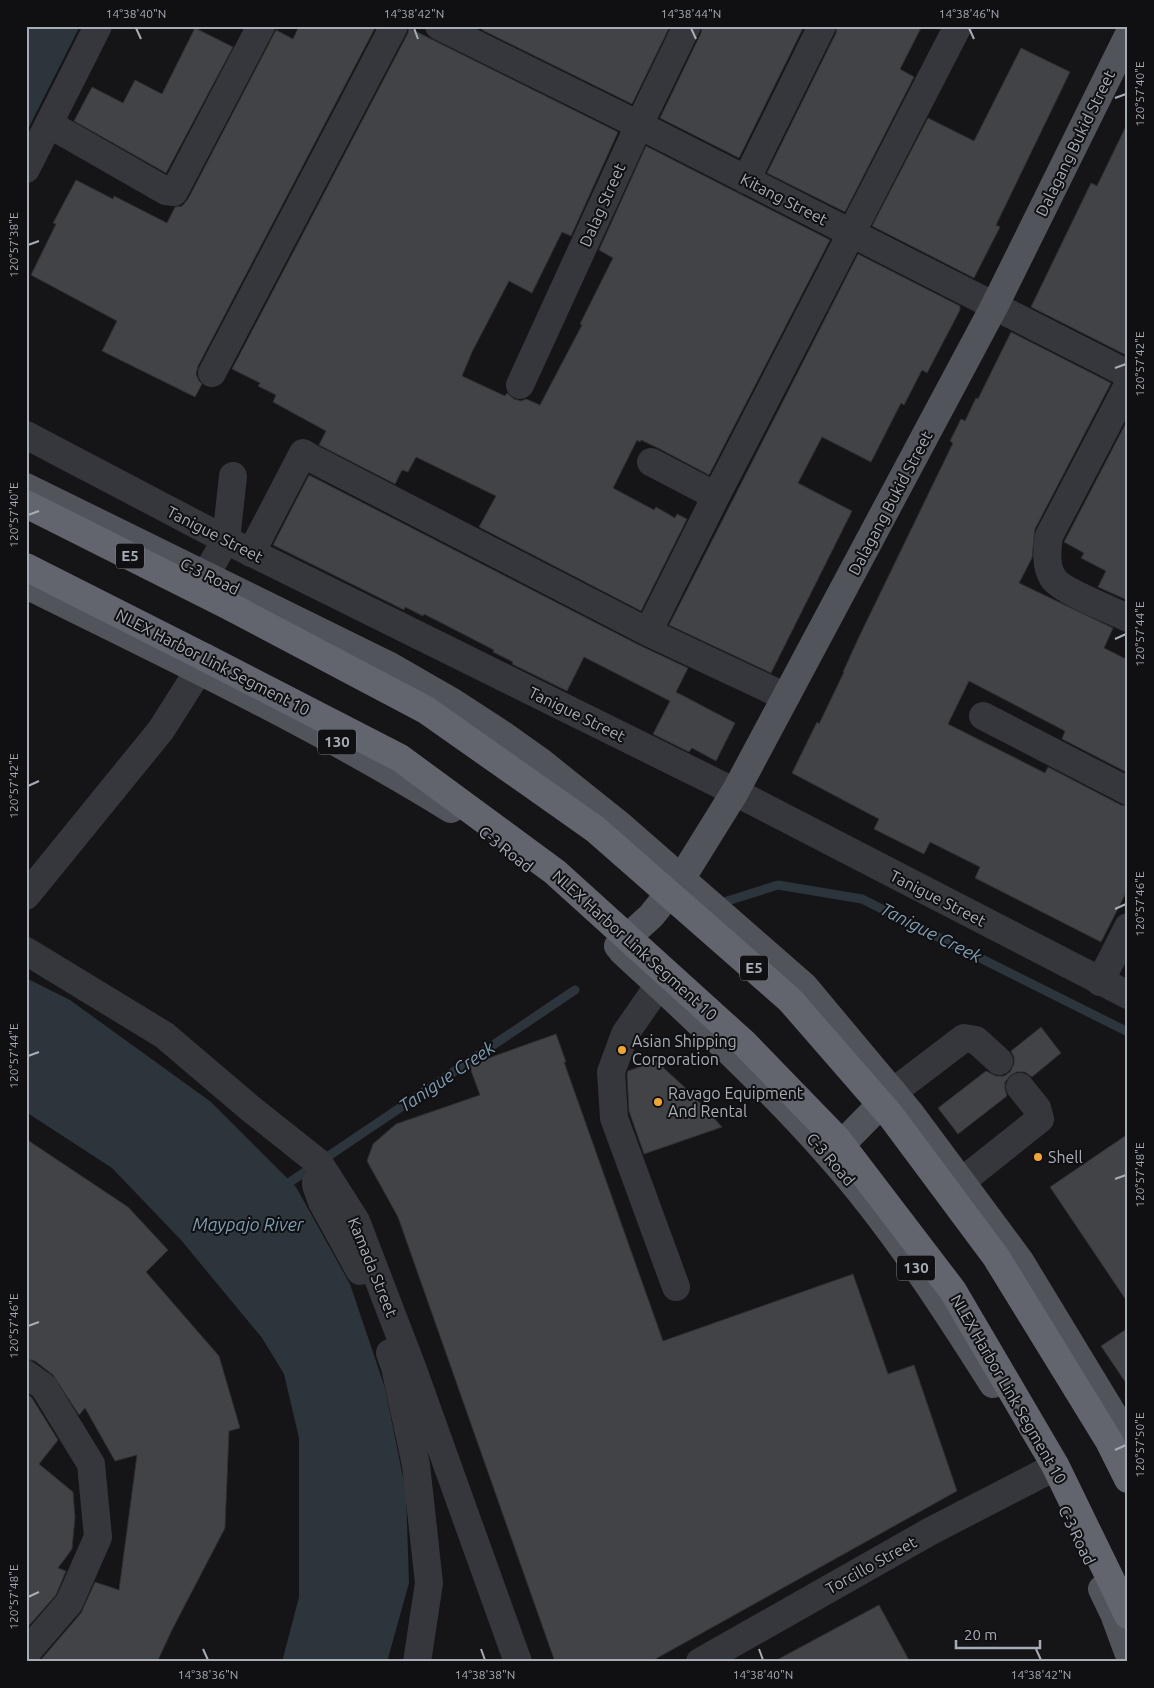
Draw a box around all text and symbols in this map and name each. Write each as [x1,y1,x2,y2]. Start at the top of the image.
text: 14°38'40"N [106,7,166,20]
text: 14°38'42"N [384,7,444,20]
text: 14°38'44"N [661,7,721,20]
text: 14°38'46"N [939,7,999,20]
text: 120°57'40"E [1133,61,1146,127]
street label: Dalagang Bukid Street [1032,66,1119,219]
street label: Dalag Street [576,160,629,250]
street label: Kitang Street [738,169,831,229]
text: 120°57'38"E [7,212,20,278]
text: 120°57'42"E [1133,331,1146,397]
street label: Dalagang Bukid Street [844,427,936,578]
text: 120°57'40"E [7,482,20,548]
street label: Tanigue Street [164,502,267,566]
road number: E5 [116,544,144,568]
street label: C-3 Road [177,554,243,598]
text: 120°57'44"E [1133,601,1146,667]
street label: NLEX Harbor Link Segment 10 [113,605,313,719]
street label: Tanigue Street [526,683,629,745]
road number: 130 [318,730,356,754]
text: 120°57'42"E [7,753,20,819]
street label: C-3 Road [475,822,537,876]
street label: NLEX Harbor Link Segment 10 [549,866,721,1024]
street label: Tanigue Street [887,866,990,930]
text: 120°57'46"E [1133,871,1146,937]
water label: Tanigue Creek [877,898,986,967]
road number: E5 [740,956,768,980]
text: 120°57'44"E [7,1023,20,1089]
place label: Asian Shipping Corporation [632,1032,737,1068]
water label: Tanigue Creek [395,1036,499,1116]
marker: Asian Shipping Corporation [616,1044,628,1056]
place label: Ravago Equipment And Rental [668,1084,804,1120]
marker: Ravago Equipment And Rental [652,1096,664,1108]
street label: C-3 Road [803,1129,859,1189]
text: 120°57'48"E [1133,1142,1146,1208]
place label: Shell [1048,1148,1083,1166]
marker: Shell [1032,1151,1044,1163]
water label: Maypajo River [192,1214,305,1234]
street label: Kamada Street [345,1215,401,1320]
road number: 130 [897,1256,935,1280]
street label: NLEX Harbor Link Segment 10 [947,1291,1071,1487]
text: 120°57'46"E [7,1293,20,1359]
text: 120°57'50"E [1133,1412,1146,1478]
street label: C-3 Road [1055,1502,1099,1568]
street label: Torcillo Street [822,1532,920,1597]
text: 120°57'48"E [7,1564,20,1630]
scale bar [956,1618,1040,1650]
text: 20 m [964,1626,997,1643]
text: 14°38'36"N [178,1668,238,1681]
text: 14°38'38"N [455,1668,515,1681]
text: 14°38'40"N [733,1668,793,1681]
text: 14°38'42"N [1011,1668,1071,1681]

